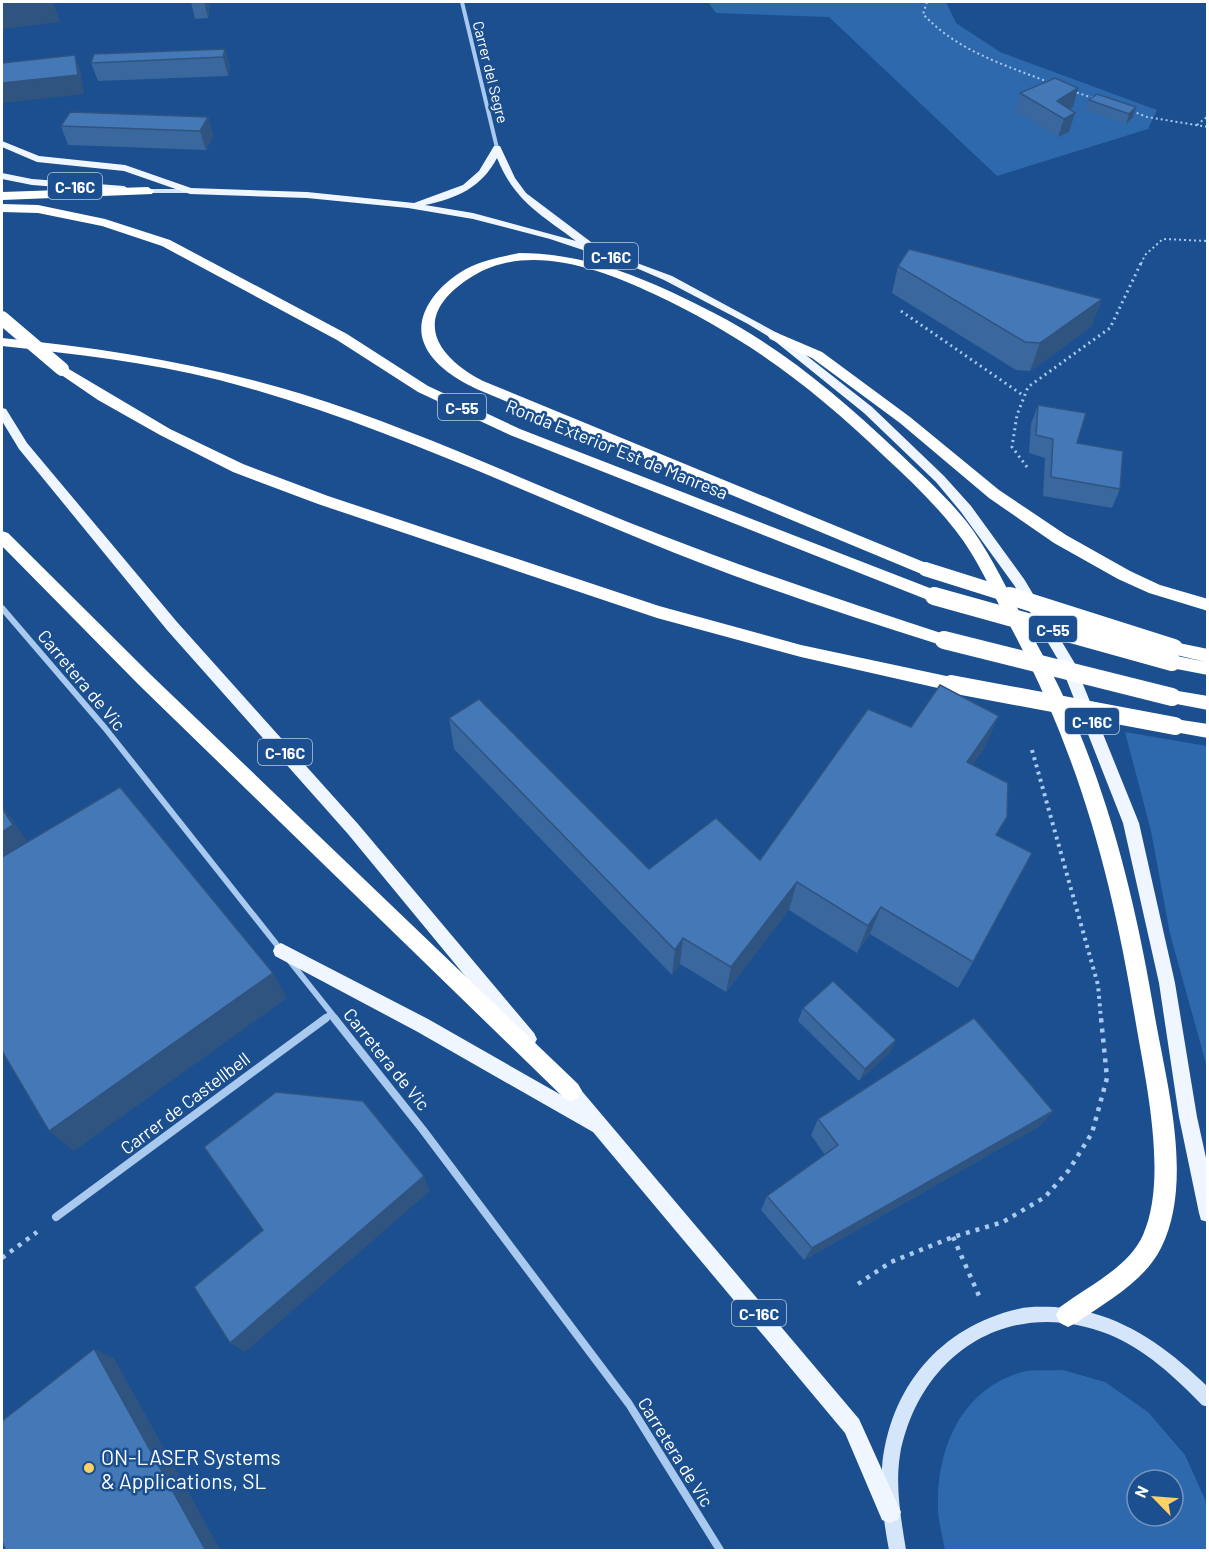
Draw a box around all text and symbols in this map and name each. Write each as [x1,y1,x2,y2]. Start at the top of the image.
street label: Carrer del Segre [470,19,512,125]
road number: C-16C [48,173,102,199]
road number: C-16C [584,243,638,269]
road number: C-55 [438,394,486,420]
street label: Ronda Exterior Est de Manresa [503,394,731,504]
road number: C-55 [1029,616,1077,642]
street label: Carretera de Vic [33,625,131,735]
road number: C-16C [1065,708,1119,734]
road number: C-16C [258,739,312,765]
street label: Carretera de Vic [339,1003,435,1115]
street label: Carrer de Castellbell [116,1047,254,1159]
road number: C-16C [732,1300,786,1326]
street label: Carretera de Vic [633,1393,719,1511]
place label: ON-LASER Systems & Applications, SL [101,1444,281,1493]
marker: ON-LASER Systems & Applications, SL [82,1461,96,1475]
north arrow [1125,1468,1185,1528]
text: N [1130,1483,1152,1500]

